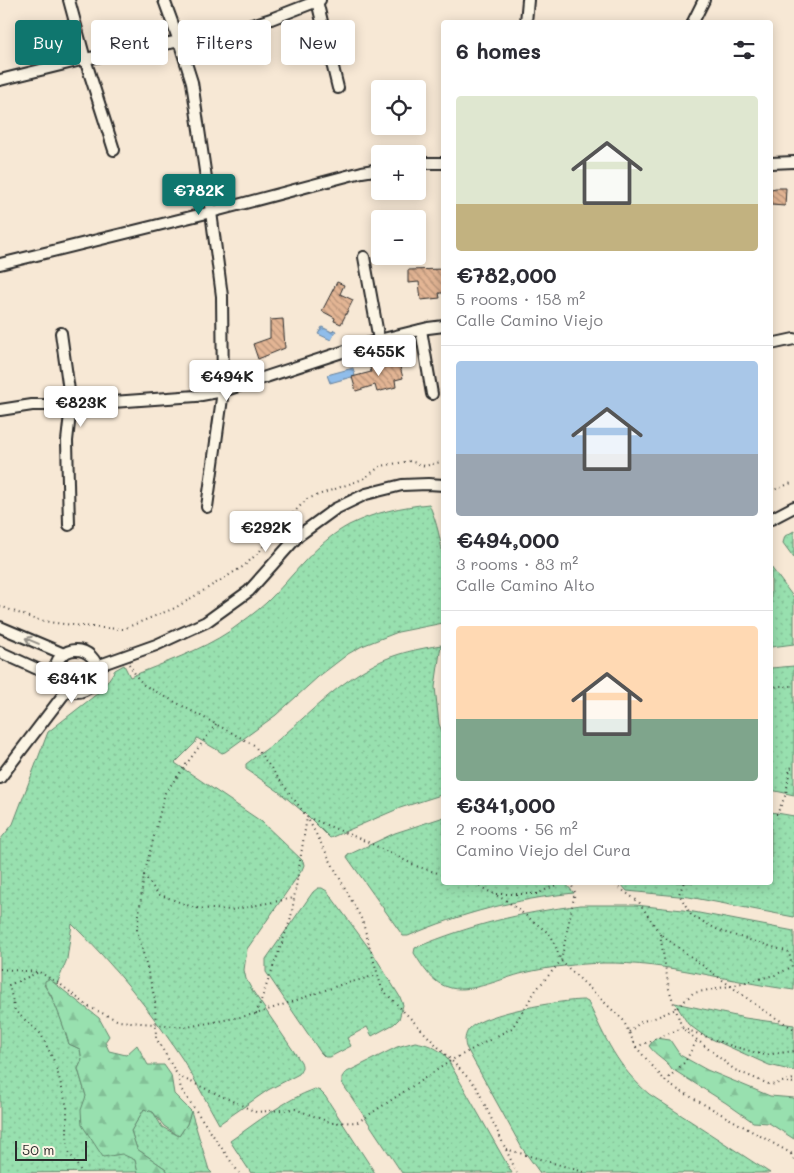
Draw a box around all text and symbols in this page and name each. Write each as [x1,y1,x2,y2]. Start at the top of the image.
chip: Buy [15,20,81,65]
chip: Rent [91,20,168,65]
chip: Filters [178,20,271,65]
chip: New [281,20,355,65]
icon: filters [730,36,758,64]
text: 6 homes [456,37,541,64]
map controls [371,80,426,265]
button: locate [371,80,426,135]
icon: home [562,128,652,218]
button: + [371,145,426,200]
pin: €782K [164,174,234,216]
text: €782K [173,179,225,200]
button: − [371,210,426,265]
text: €782,000 [456,261,556,288]
text: 5 rooms · 158 m² [456,288,585,309]
text: Calle Camino Viejo [456,309,603,330]
pin: €455K [344,334,414,377]
text: €455K [353,340,405,361]
pin: €494K [192,360,262,402]
text: €494K [200,365,254,386]
pin: €823K [46,386,116,428]
text: €823K [55,391,107,412]
icon: home [562,394,652,484]
pin: €292K [231,510,301,553]
text: €292K [240,516,292,537]
text: €494,000 [456,526,559,553]
text: 3 rooms · 83 m² [456,553,578,574]
text: Calle Camino Alto [456,574,595,595]
one-way arrow [25,636,40,645]
icon: home [562,659,652,749]
pin: €341K [37,662,107,704]
text: €341K [47,667,97,688]
text: €341,000 [456,791,555,818]
text: 2 rooms · 56 m² [456,818,578,839]
text: Camino Viejo del Cura [456,839,631,860]
scale bar [15,1138,88,1161]
text: 50 m [22,1140,54,1159]

